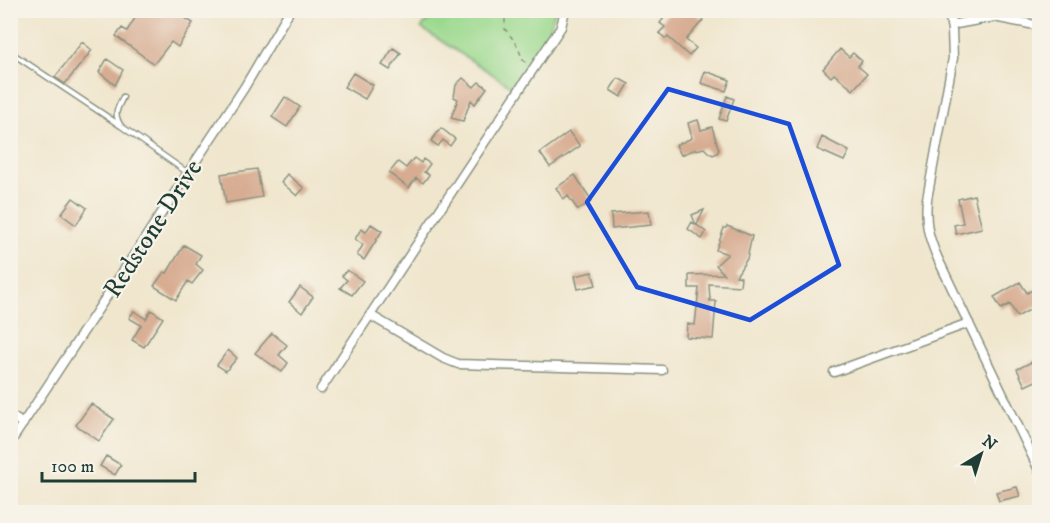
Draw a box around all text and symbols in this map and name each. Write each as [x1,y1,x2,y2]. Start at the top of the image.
street label: Redstone Drive [96,153,210,304]
north arrow [951,424,1011,484]
text: N [978,431,1001,455]
scale bar [42,445,195,483]
text: 100 m [51,456,94,478]

